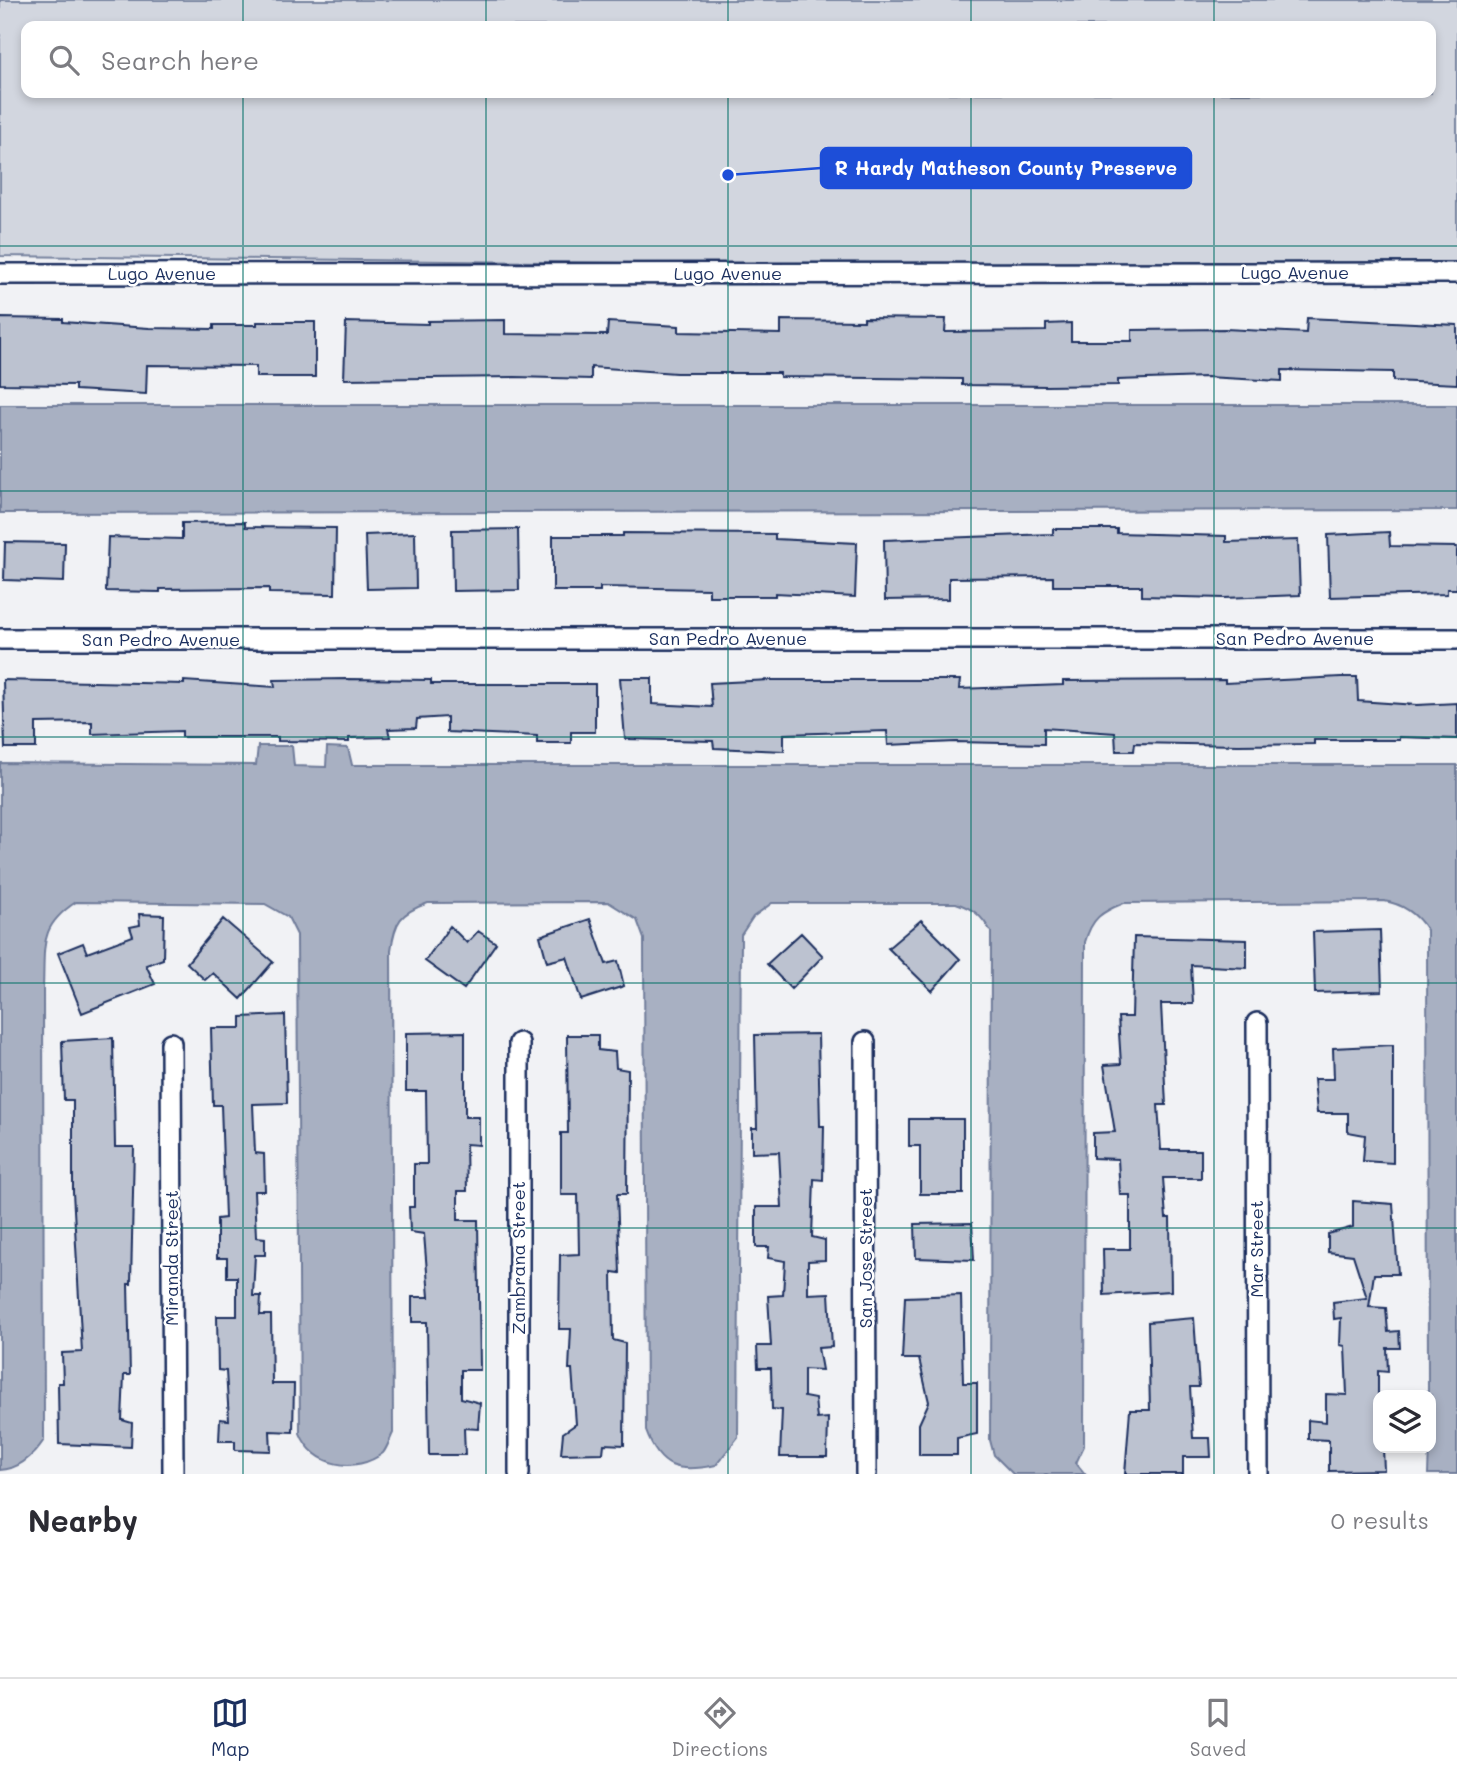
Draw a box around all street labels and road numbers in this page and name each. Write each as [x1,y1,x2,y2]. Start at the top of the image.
street label: Lugo Avenue [1241,260,1349,284]
street label: Lugo Avenue [108,261,216,285]
street label: Lugo Avenue [674,261,782,285]
street label: San Pedro Avenue [649,626,807,650]
street label: San Pedro Avenue [1216,626,1374,650]
street label: San Pedro Avenue [82,627,240,651]
street label: Zambrana Street [506,1181,530,1335]
street label: San Jose Street [853,1188,877,1328]
street label: Miranda Street [159,1190,183,1326]
street label: Mar Street [1244,1200,1268,1298]

